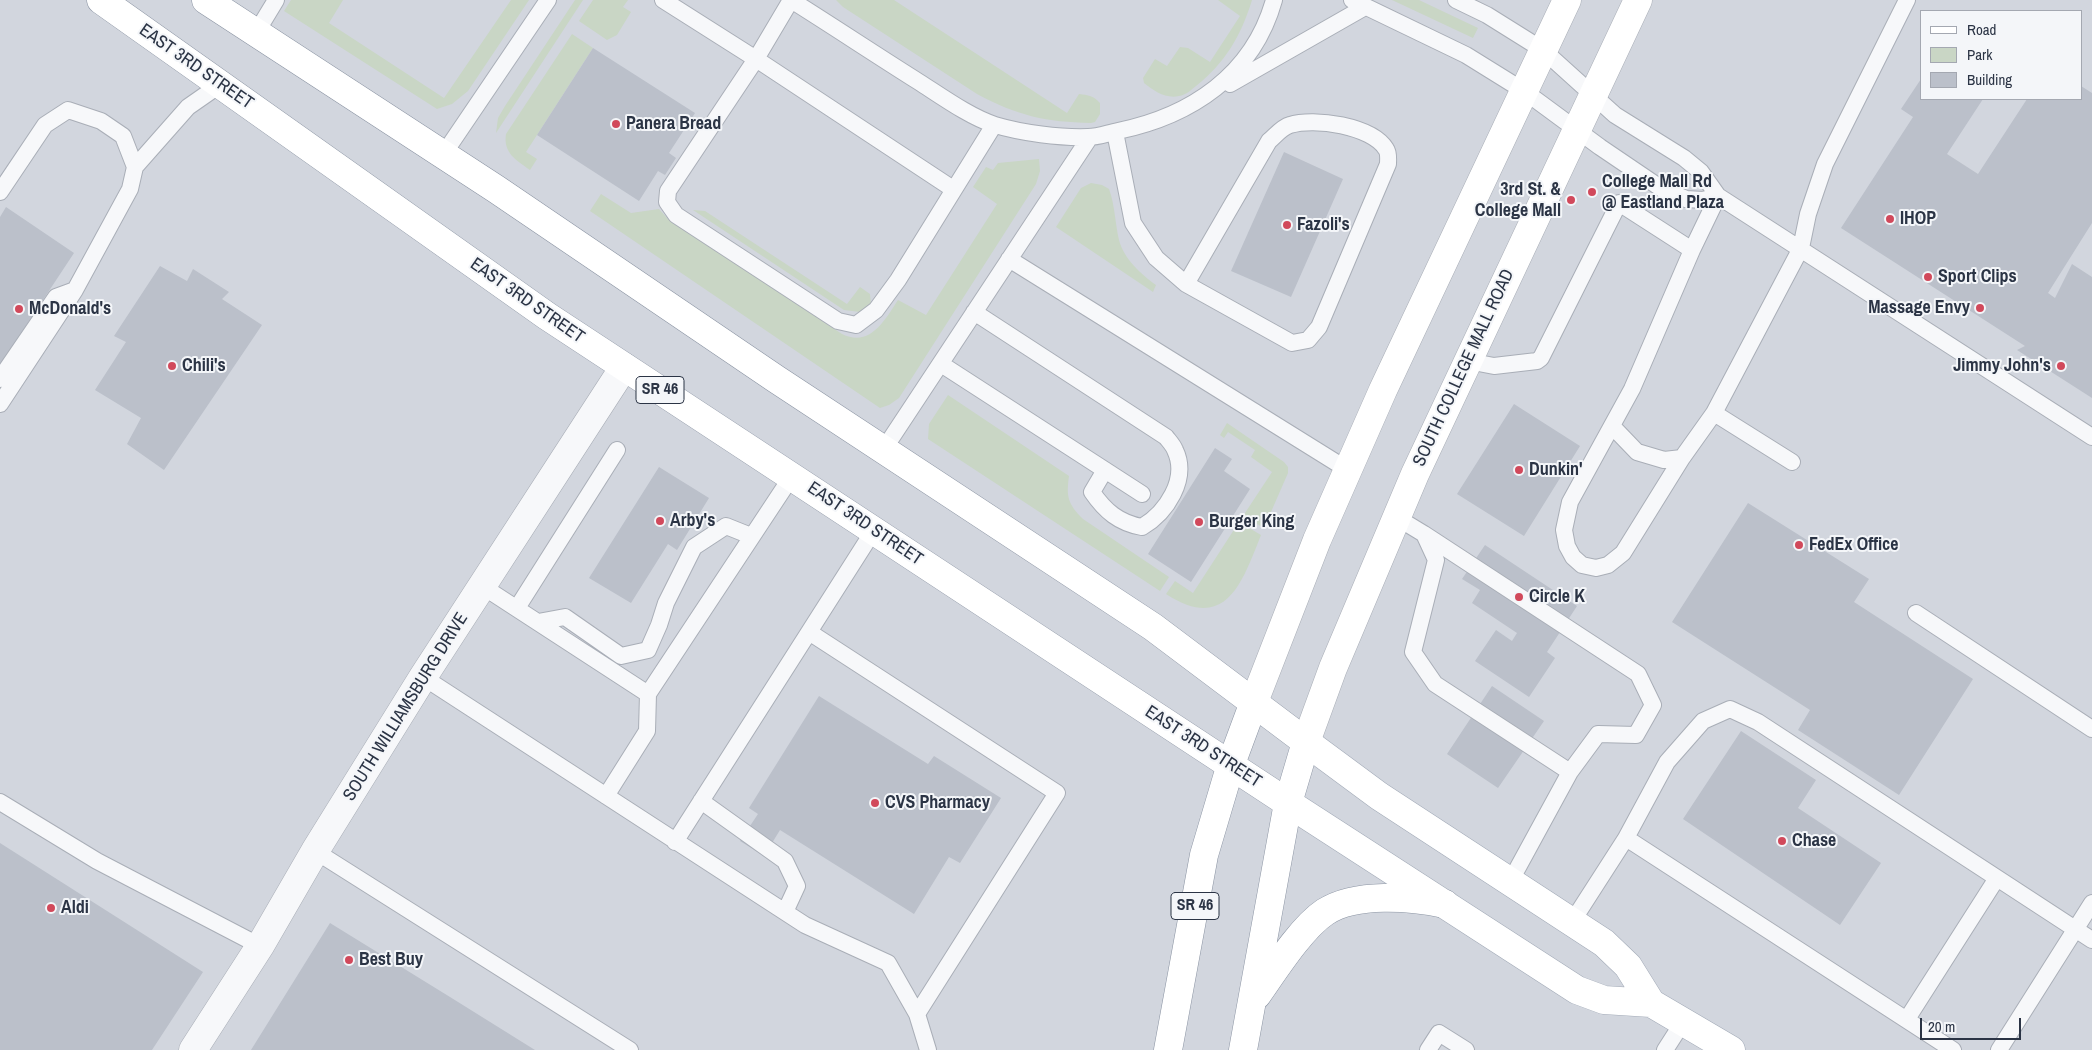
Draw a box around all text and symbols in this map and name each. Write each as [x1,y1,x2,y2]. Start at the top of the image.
legend [1920,10,2082,100]
text: Road [1967,19,1996,40]
street label: EAST 3RD STREET [135,20,257,114]
text: Park [1967,44,1992,65]
text: Building [1967,69,2012,90]
place label: Panera Bread [626,113,721,135]
marker: Panera Bread [610,118,622,130]
place label: College Mall Rd @ Eastland Plaza [1602,171,1724,213]
place label: 3rd St. & College Mall [1475,179,1561,222]
marker: College Mall Rd @ Eastland Plaza [1586,186,1598,198]
marker: 3rd St. & College Mall [1565,194,1577,206]
place label: IHOP [1900,208,1936,230]
marker: IHOP [1884,213,1896,225]
place label: Fazoli's [1297,214,1350,236]
marker: Fazoli's [1281,219,1293,231]
street label: EAST 3RD STREET [466,254,588,348]
street label: SOUTH COLLEGE MALL ROAD [1409,266,1519,470]
place label: Sport Clips [1938,266,2017,288]
marker: Sport Clips [1922,271,1934,283]
place label: Massage Envy [1868,297,1970,319]
place label: McDonald's [29,298,111,320]
marker: Massage Envy [1974,302,1986,314]
marker: McDonald's [13,303,25,315]
place label: Chili's [182,355,226,377]
place label: Jimmy John's [1953,355,2051,377]
marker: Chili's [166,360,178,372]
marker: Jimmy John's [2055,360,2067,372]
road number: SR 46 [636,376,684,404]
place label: Dunkin' [1529,459,1583,481]
marker: Dunkin' [1513,464,1525,476]
street label: EAST 3RD STREET [803,477,927,571]
place label: Arby's [670,510,715,532]
place label: Burger King [1209,511,1294,533]
marker: Arby's [654,515,666,527]
marker: Burger King [1193,516,1205,528]
place label: FedEx Office [1809,534,1899,556]
marker: FedEx Office [1793,539,1805,551]
place label: Circle K [1529,586,1585,608]
marker: Circle K [1513,591,1525,603]
street label: SOUTH WILLIAMSBURG DRIVE [339,609,473,805]
street label: EAST 3RD STREET [1141,701,1265,793]
place label: CVS Pharmacy [885,792,990,814]
marker: CVS Pharmacy [869,797,881,809]
place label: Chase [1792,830,1836,852]
marker: Chase [1776,835,1788,847]
road number: SR 46 [1171,892,1219,919]
place label: Aldi [61,897,89,919]
marker: Aldi [45,902,57,914]
place label: Best Buy [359,949,423,971]
marker: Best Buy [343,954,355,966]
scale bar [1922,1008,2023,1040]
text: 20 m [1928,1016,1955,1037]

